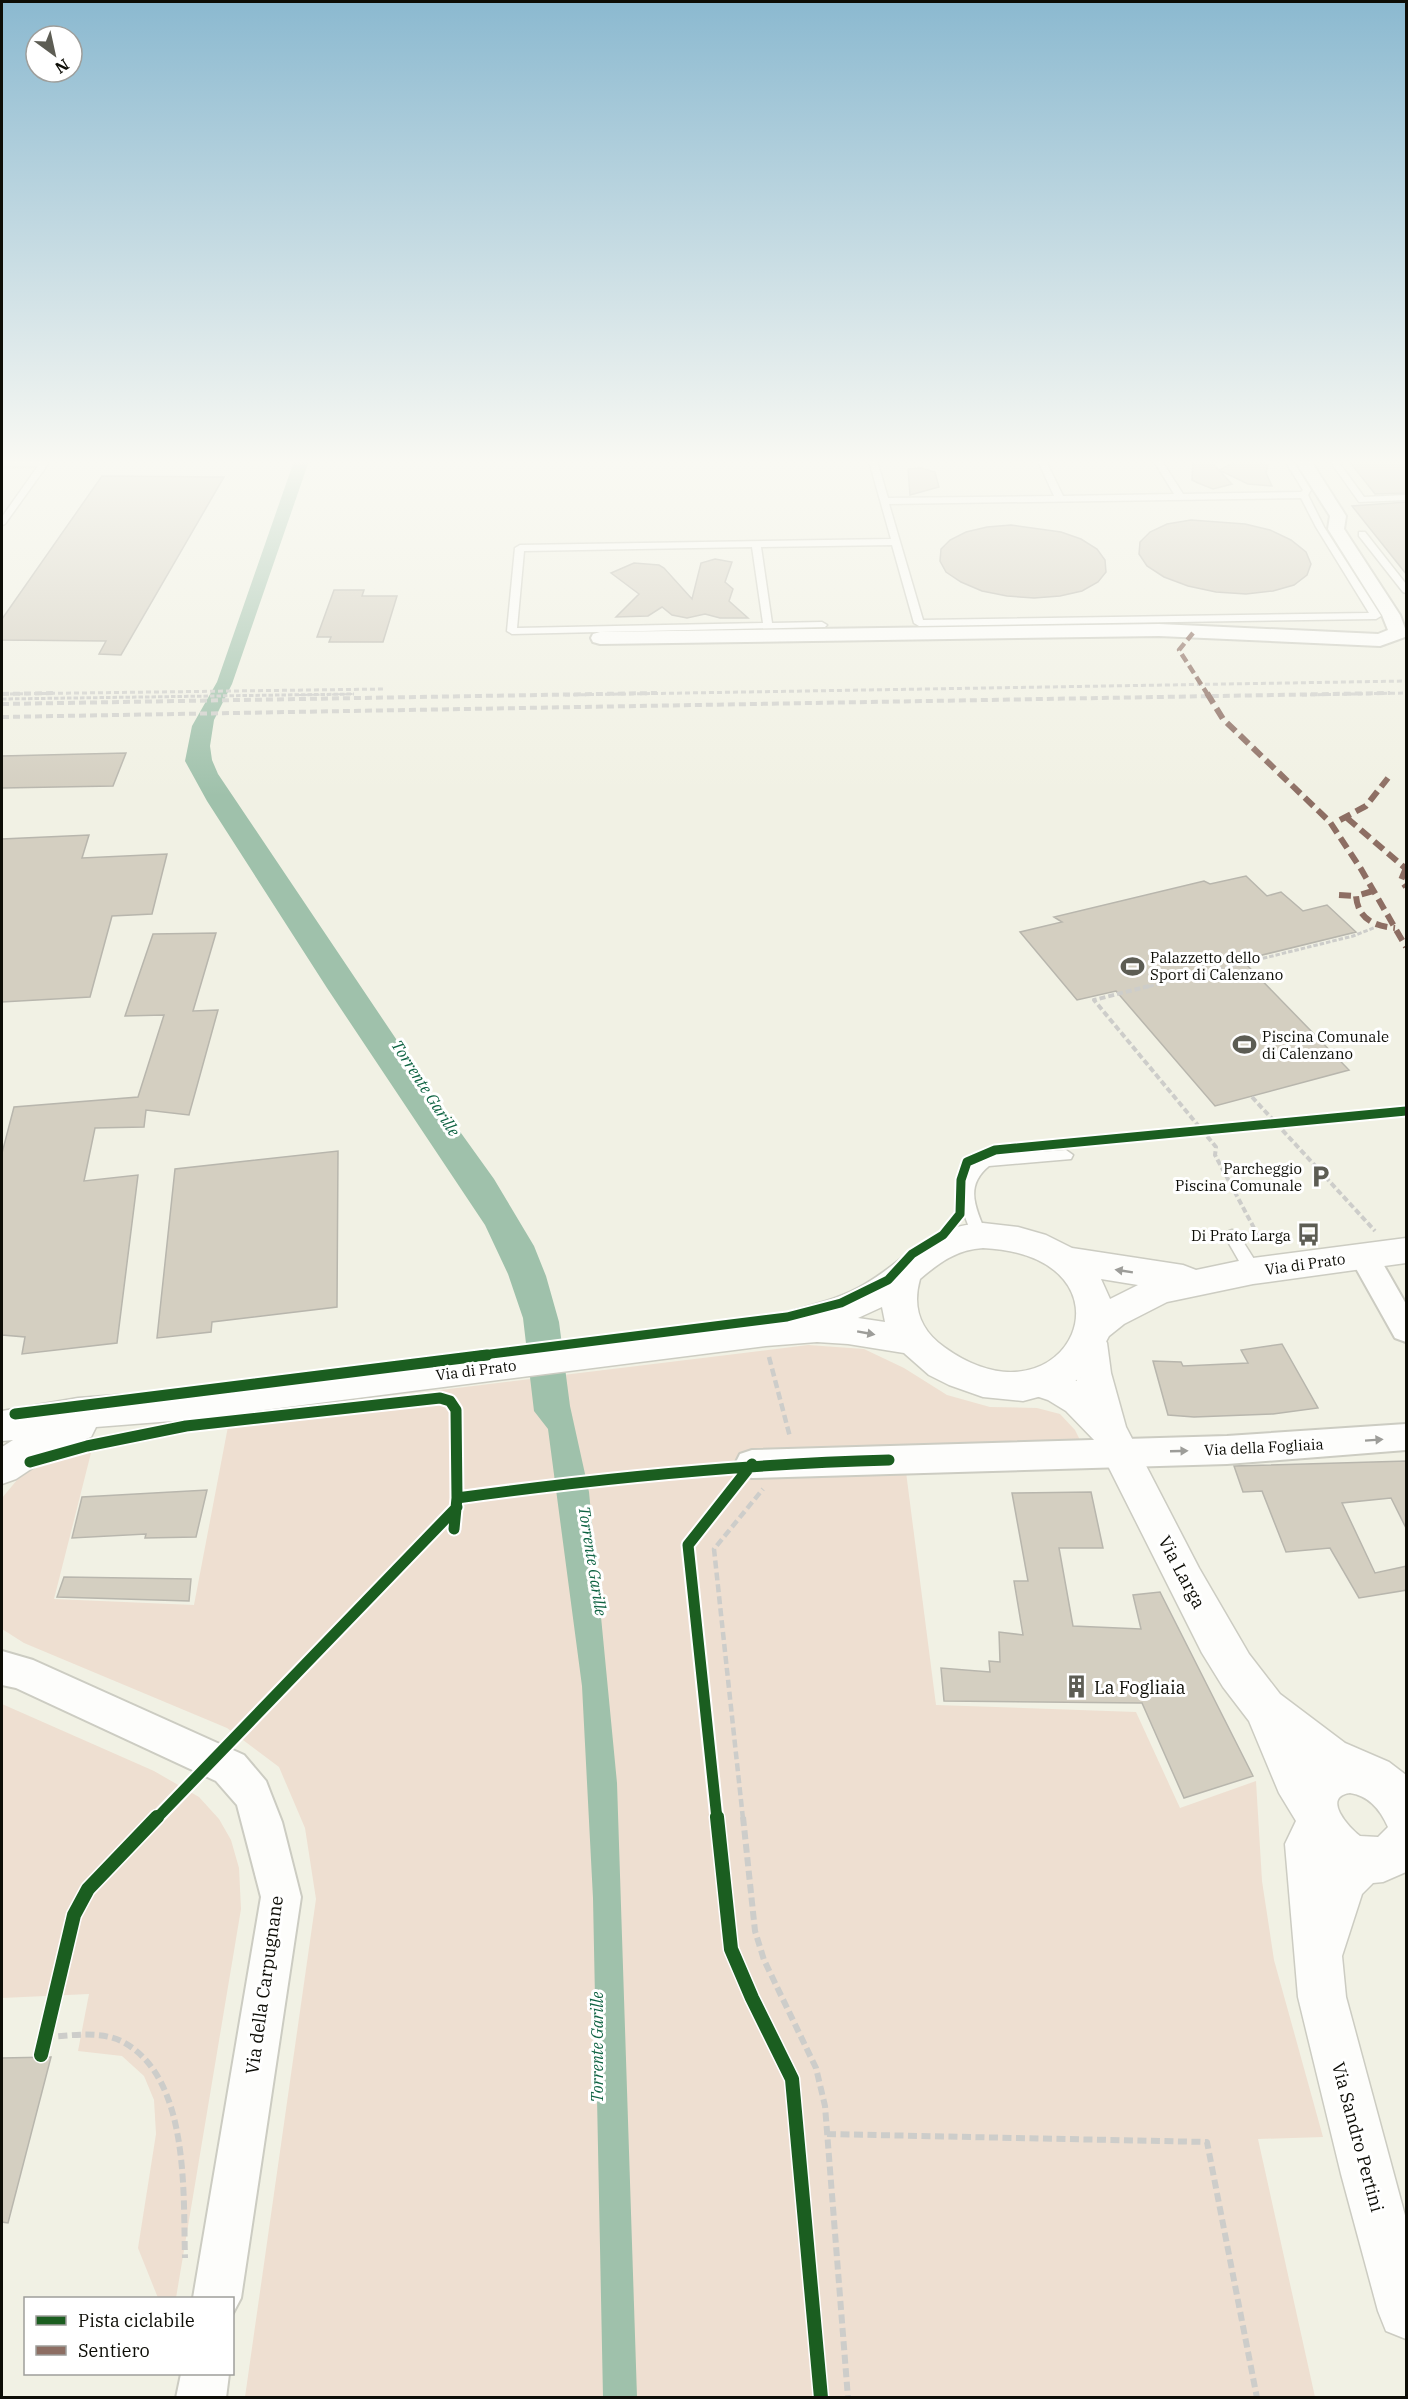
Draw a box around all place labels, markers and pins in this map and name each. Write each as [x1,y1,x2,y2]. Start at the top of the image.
place label: Palazzetto dello Sport di Calenzano [1150,948,1283,984]
sports icon: Palazzetto dello Sport di Calenzano [1119,953,1145,979]
place label: Piscina Comunale di Calenzano [1262,1027,1389,1063]
sports icon: Piscina Comunale di Calenzano [1231,1032,1257,1058]
place label: Parcheggio Piscina Comunale [1175,1159,1302,1195]
parking icon: Parcheggio Piscina Comunale [1307,1164,1333,1190]
bus stop icon: Di Prato Larga [1296,1222,1322,1248]
place label: Di Prato Larga [1191,1226,1291,1245]
building icon: La Fogliaia [1063,1674,1089,1700]
place label: La Fogliaia [1094,1676,1186,1699]

